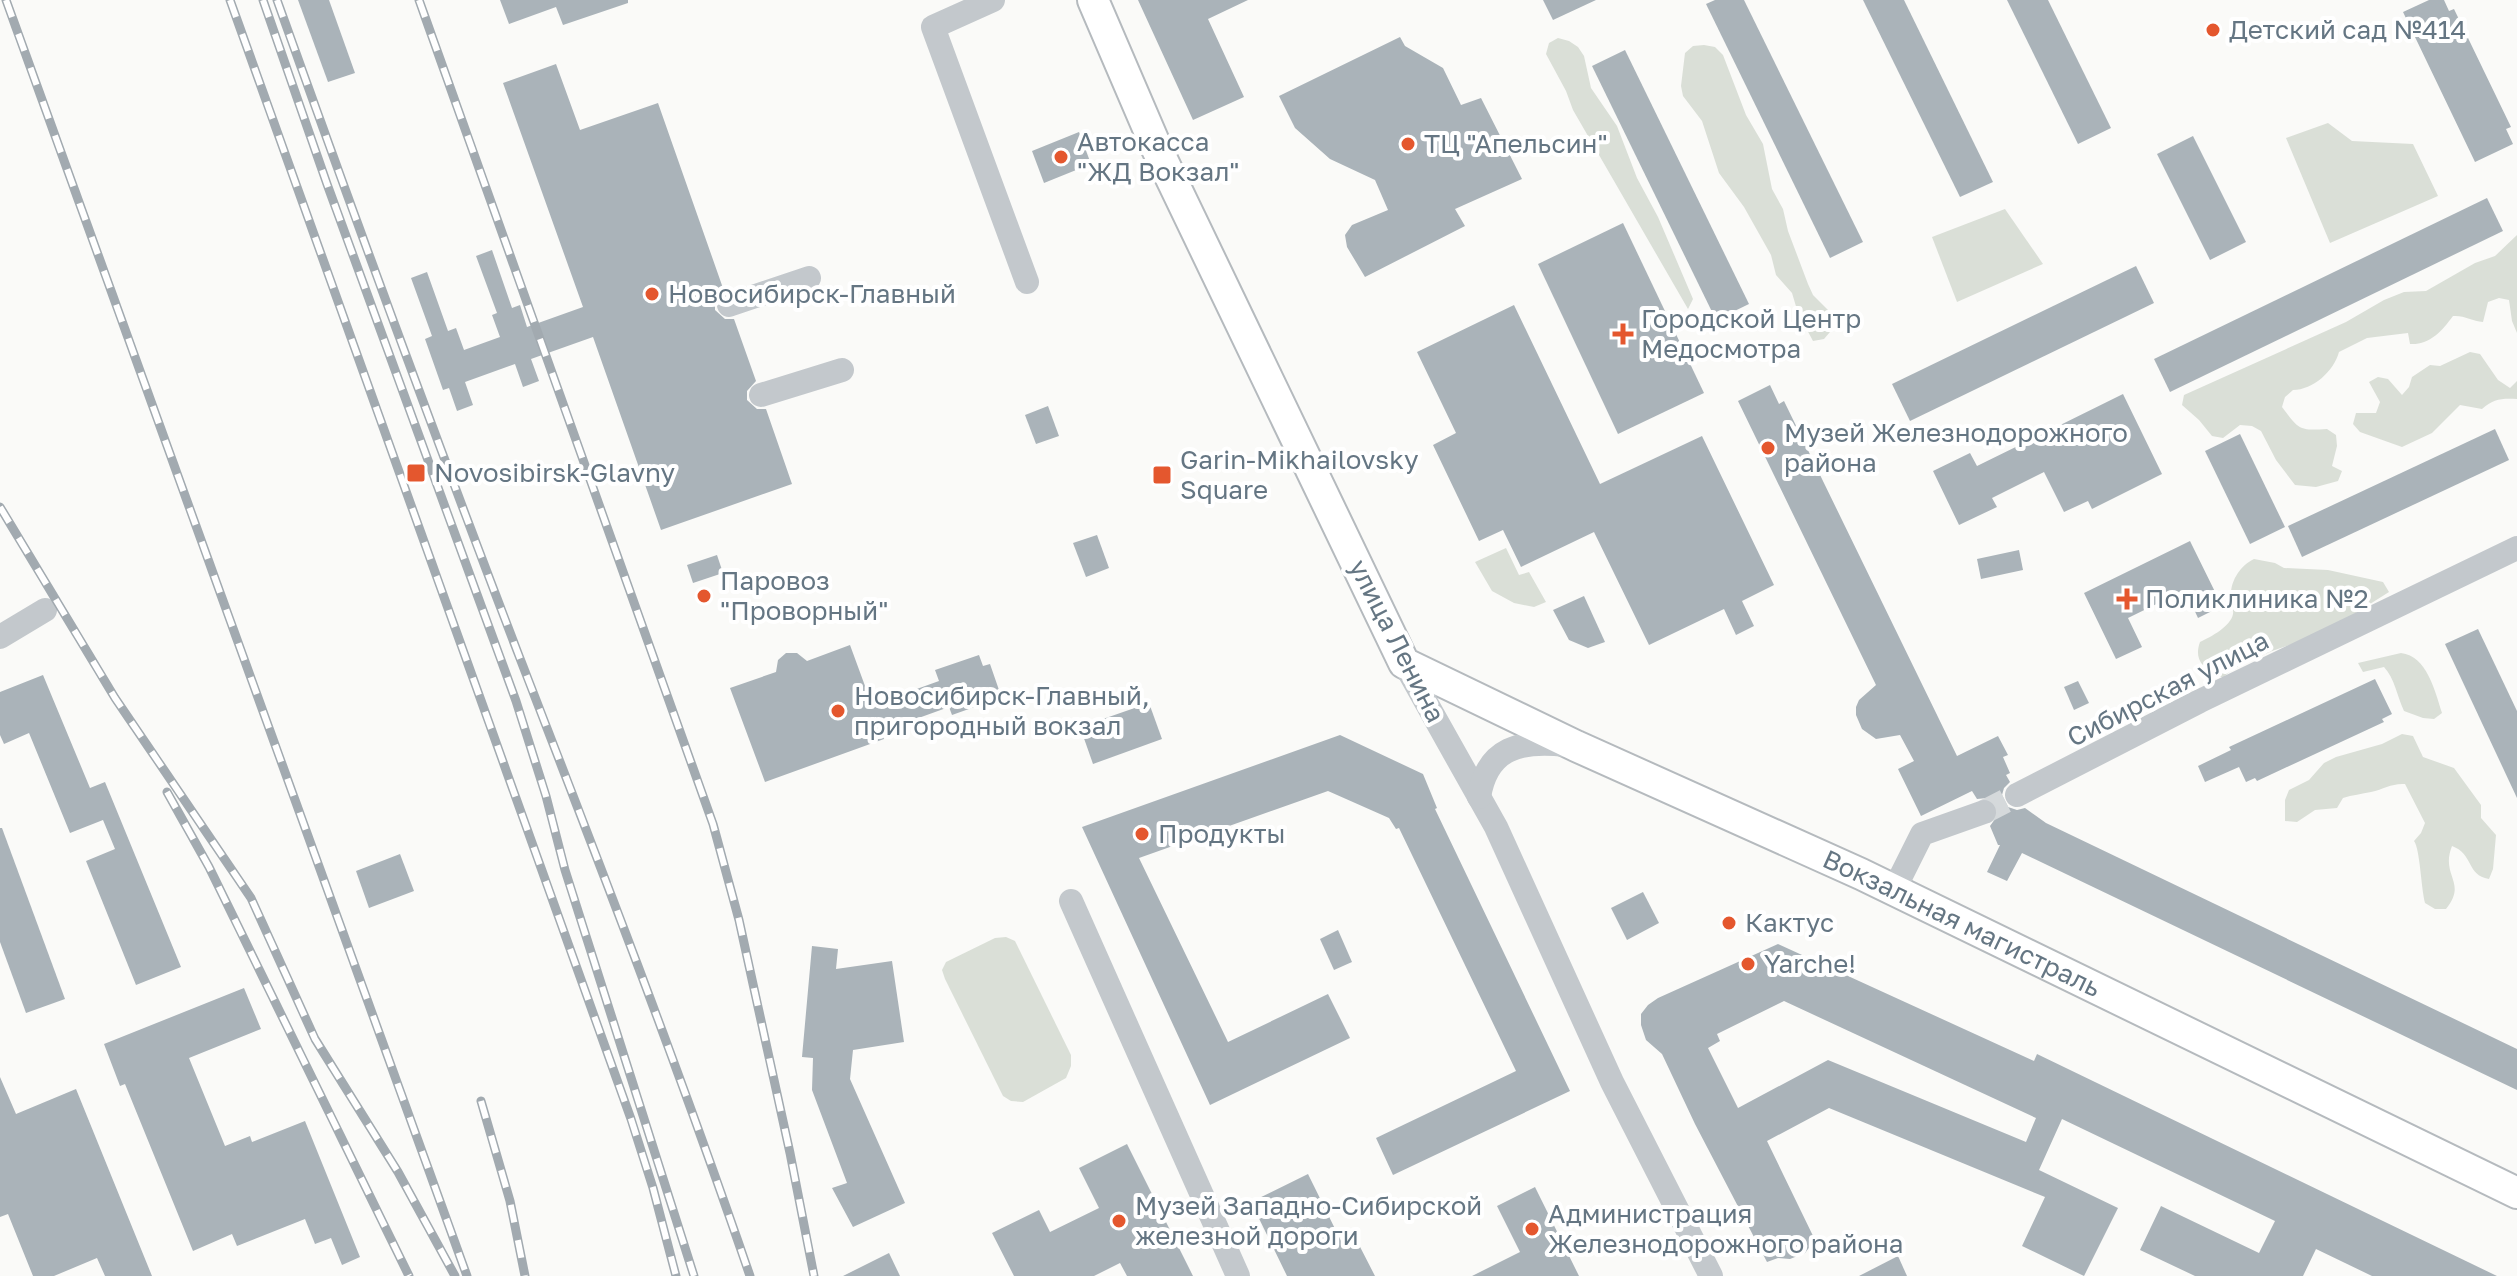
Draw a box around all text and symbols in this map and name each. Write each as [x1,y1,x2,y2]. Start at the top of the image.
place label: Детский сад №414 [2229,14,2466,45]
marker: Детский сад №414 [2204,21,2222,39]
place label: Автокасса "ЖД Вокзал" [1077,126,1240,187]
place label: ТЦ "Апельсин" [1424,128,1608,159]
marker: ТЦ "Апельсин" [1399,135,1417,153]
marker: Автокасса "ЖД Вокзал" [1052,148,1070,166]
place label: Новосибирск-Главный [668,278,956,309]
marker: Новосибирск-Главный [643,285,661,303]
place label: Городской Центр Медосмотра [1641,303,1861,364]
marker: Городской Центр Медосмотра [1612,323,1634,345]
place label: Музей Железнодорожного района [1784,417,2128,478]
marker: Музей Железнодорожного района [1759,439,1777,457]
place label: Garin-Mikhailovsky Square [1180,444,1419,505]
place label: Novosibirsk-Glavny [434,457,675,488]
marker: Novosibirsk-Glavny [405,462,427,484]
marker: Garin-Mikhailovsky Square [1151,464,1173,486]
street label: улица Ленина [1343,554,1452,727]
place label: Паровоз "Проворный" [720,565,888,626]
place label: Поликлиника №2 [2145,583,2369,614]
marker: Паровоз "Проворный" [695,587,713,605]
marker: Поликлиника №2 [2116,588,2138,610]
street label: Сибирская улица [2062,624,2274,753]
place label: Новосибирск-Главный, пригородный вокзал [854,680,1150,741]
marker: Новосибирск-Главный, пригородный вокзал [829,702,847,720]
place label: Продукты [1158,818,1286,849]
marker: Продукты [1133,825,1151,843]
street label: Вокзальная магистраль [1818,843,2106,1003]
place label: Кактус [1745,907,1834,938]
marker: Кактус [1720,914,1738,932]
place label: Yarche! [1764,948,1856,979]
marker: Yarche! [1739,955,1757,973]
place label: Музей Западно-Сибирской железной дороги [1135,1190,1482,1251]
place label: Администрация Железнодорожного района [1548,1198,1904,1259]
marker: Музей Западно-Сибирской железной дороги [1110,1212,1128,1230]
marker: Администрация Железнодорожного района [1523,1220,1541,1238]

